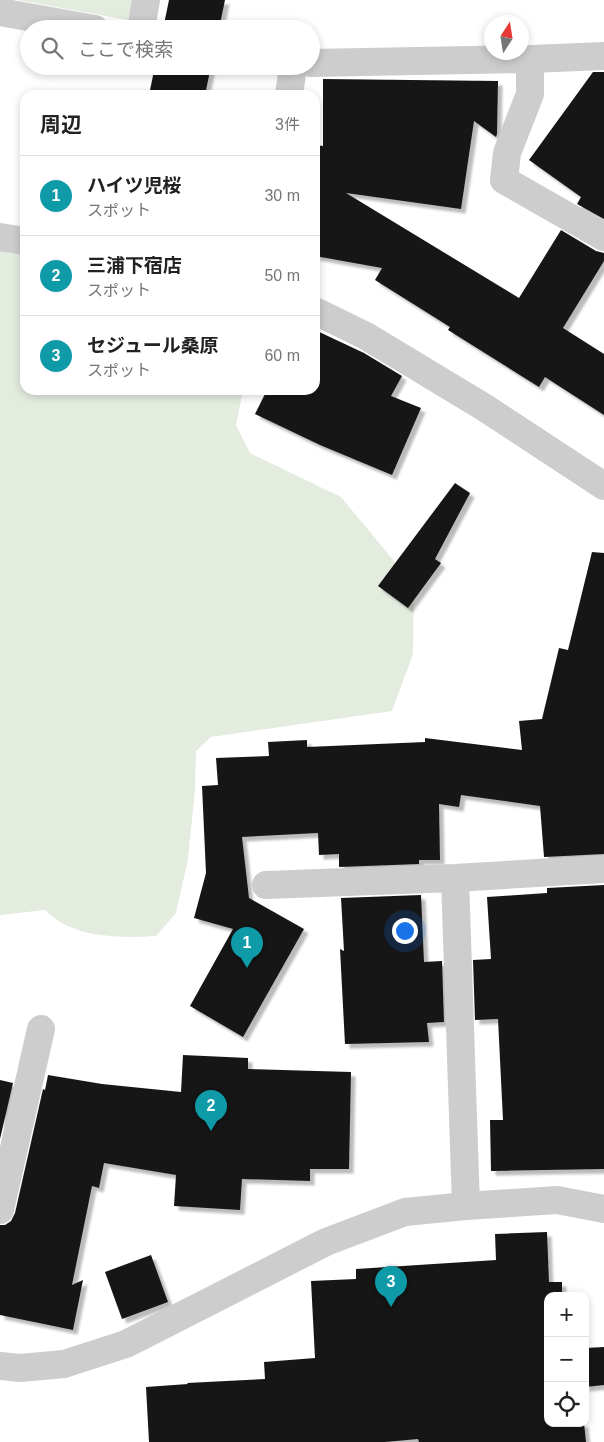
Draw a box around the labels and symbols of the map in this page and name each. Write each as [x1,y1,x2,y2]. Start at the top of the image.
north arrow [484,15,529,60]
your location [392,918,418,944]
pin: 1 [231,927,263,968]
pin: 2 [195,1090,227,1131]
pin: 3 [375,1266,407,1307]

